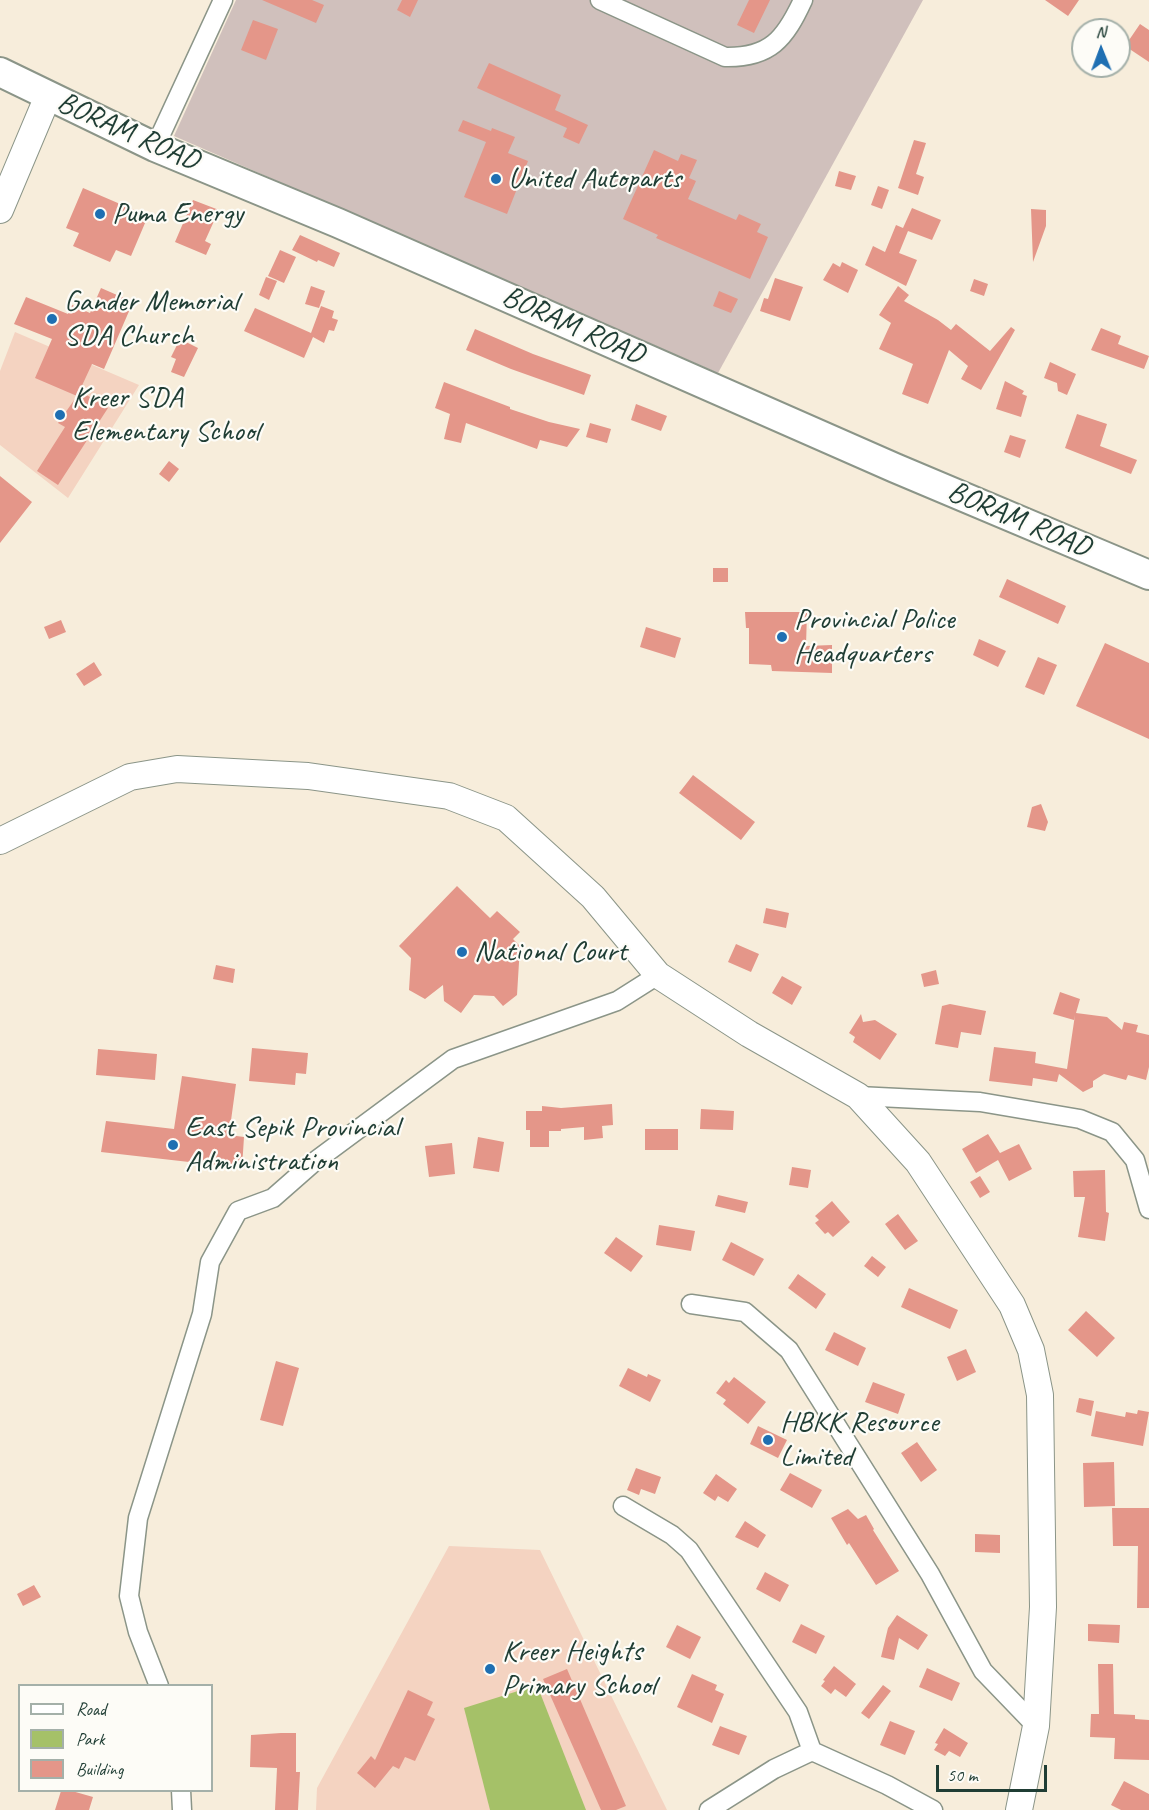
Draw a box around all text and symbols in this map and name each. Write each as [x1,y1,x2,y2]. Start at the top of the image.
north arrow [1071,18,1131,78]
text: N [1096,22,1106,42]
street label: BORAM ROAD [51,85,205,179]
place label: United Autoparts [508,161,681,197]
marker: United Autoparts [489,172,503,186]
place label: Puma Energy [112,196,243,232]
marker: Puma Energy [93,207,107,221]
street label: BORAM ROAD [496,279,650,373]
place label: Gander Memorial SDA Church [64,284,238,354]
marker: Gander Memorial SDA Church [45,312,59,326]
place label: Kreer SDA Elementary School [72,380,259,450]
marker: Kreer SDA Elementary School [53,408,67,422]
street label: BORAM ROAD [942,474,1096,566]
place label: Provincial Police Headquarters [794,602,955,672]
marker: Provincial Police Headquarters [775,630,789,644]
place label: National Court [474,934,627,970]
marker: National Court [455,945,469,959]
place label: East Sepik Provincial Administration [185,1110,399,1180]
marker: East Sepik Provincial Administration [166,1138,180,1152]
place label: HBKK Resource Limited [780,1405,938,1476]
marker: HBKK Resource Limited [761,1433,775,1447]
place label: Kreer Heights Primary School [502,1634,656,1704]
marker: Kreer Heights Primary School [483,1662,497,1676]
legend [18,1684,213,1792]
text: Road [76,1698,106,1720]
text: Park [76,1728,105,1750]
scale bar [939,1753,1050,1791]
text: Building [76,1758,123,1780]
text: 50 m [947,1764,978,1786]

